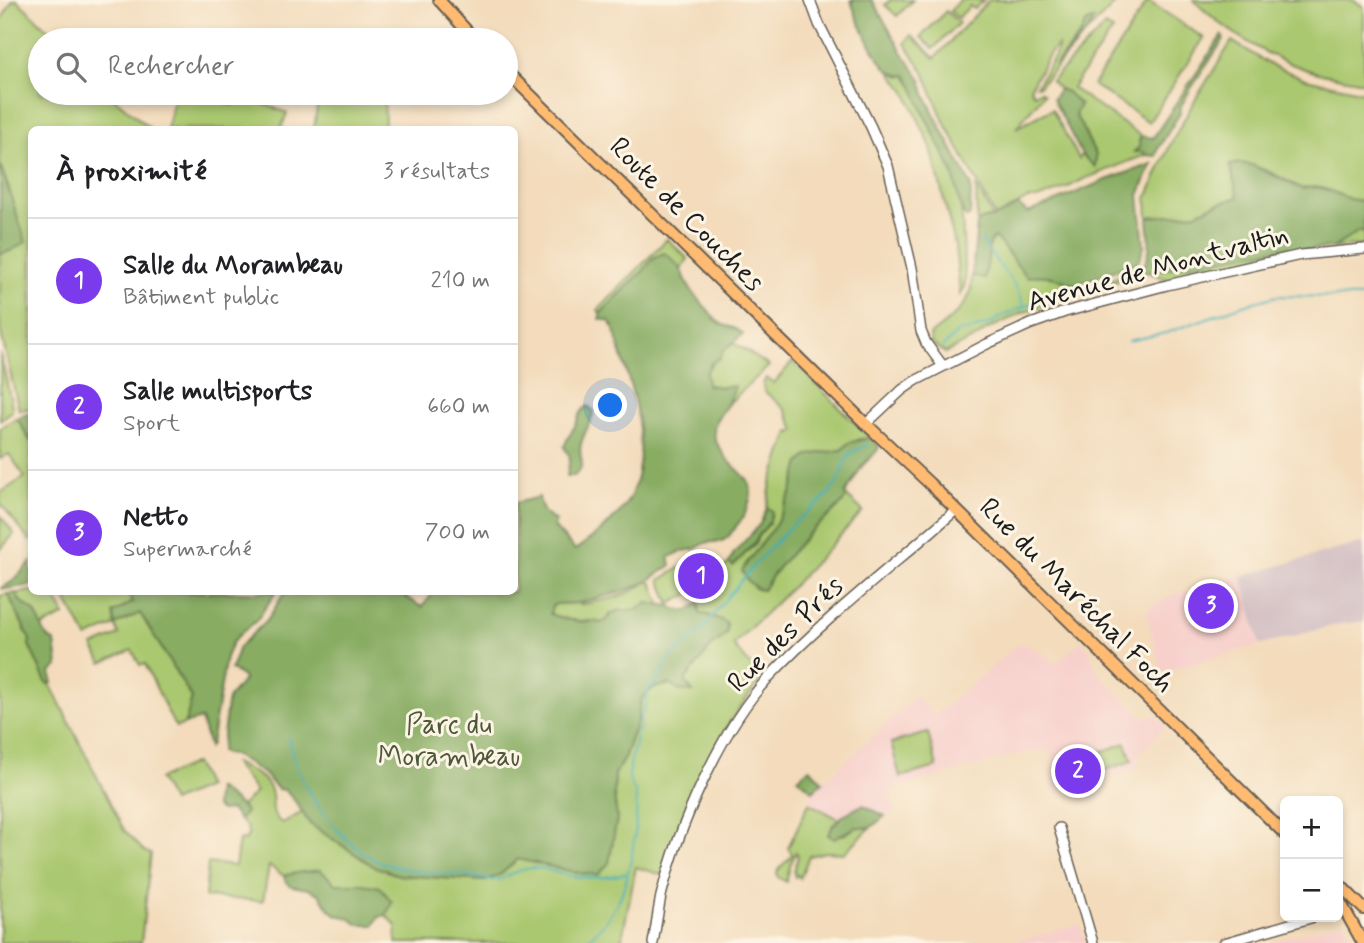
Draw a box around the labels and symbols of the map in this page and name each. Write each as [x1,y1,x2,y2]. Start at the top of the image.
street label: Route de Couches [601,130,771,300]
street label: Avenue de Montvaltin [1023,216,1293,322]
your location [593,388,627,422]
street label: Rue du Maréchal Foch [970,490,1182,702]
pin: 1 [678,550,724,602]
street label: Rue des Prés [720,569,852,701]
pin: 3 [1188,580,1234,632]
park label: Parc du Morambeau [378,707,520,776]
pin: 2 [1055,745,1101,797]

